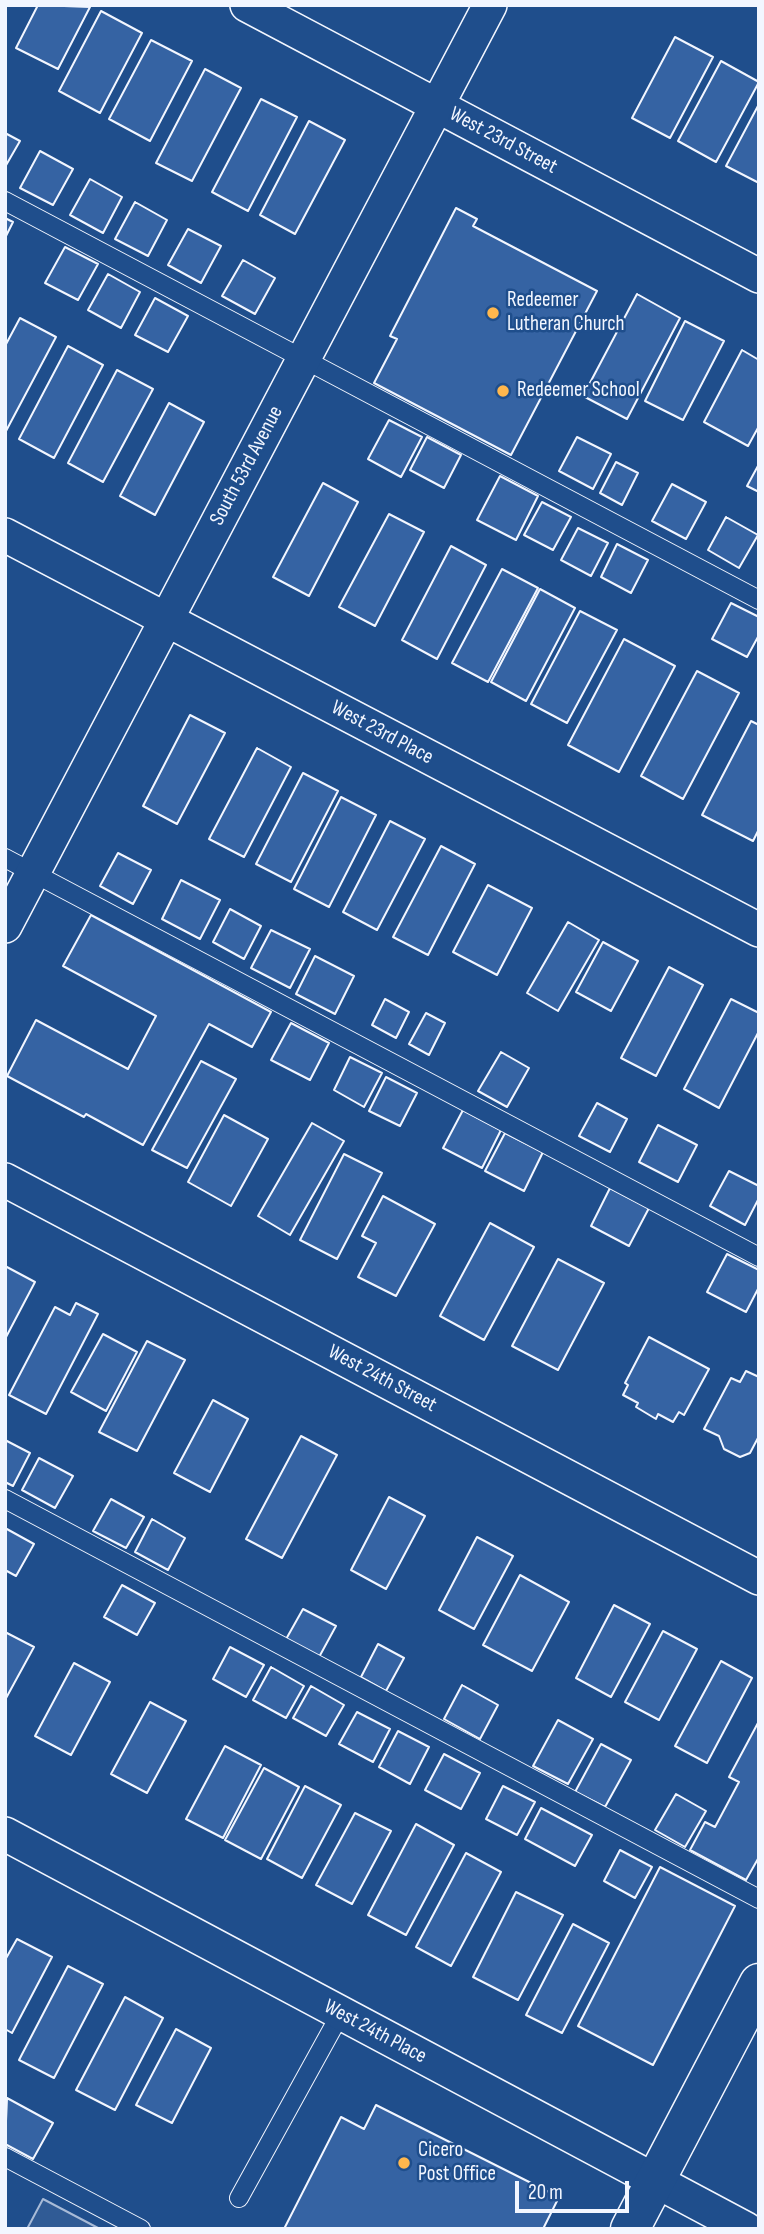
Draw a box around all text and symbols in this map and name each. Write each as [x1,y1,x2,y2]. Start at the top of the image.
street label: West 23rd Street [445,102,561,180]
place label: Redeemer Lutheran Church [507,288,625,338]
marker: Redeemer Lutheran Church [485,305,501,321]
place label: Redeemer School [517,378,640,404]
marker: Redeemer School [495,383,511,399]
street label: South 53rd Avenue [205,402,289,530]
street label: West 23rd Place [327,696,437,770]
street label: West 24th Street [323,1340,441,1418]
street label: West 24th Place [319,1994,431,2070]
place label: Cicero Post Office [418,2138,496,2188]
marker: Cicero Post Office [396,2155,412,2171]
scale bar [519,2168,633,2212]
text: 20 m [528,2180,563,2205]

